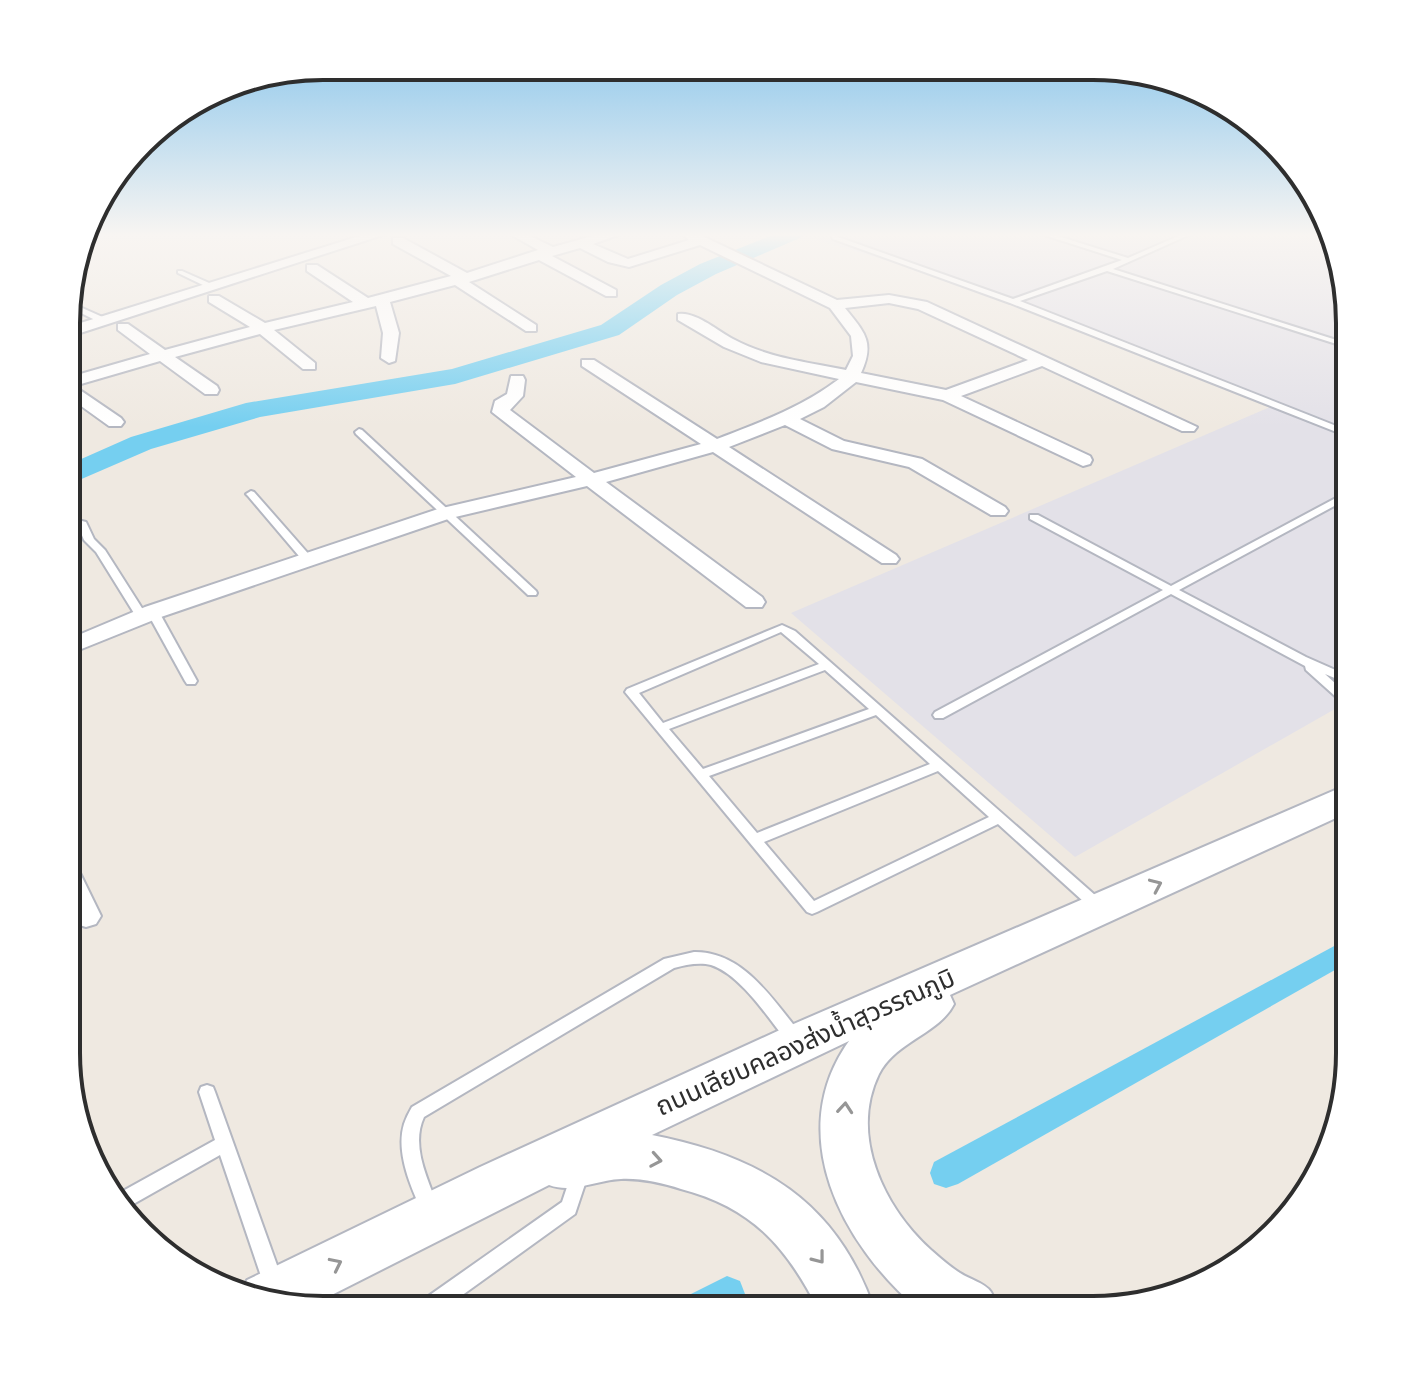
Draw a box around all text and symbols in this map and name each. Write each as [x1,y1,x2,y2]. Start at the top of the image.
one-way arrow [1148,878,1162,894]
street label: ถนนเลียบคลองส่งน้ำสุวรรณภูมิ [650,960,961,1125]
one-way arrow [836,1101,853,1114]
one-way arrow [649,1151,663,1168]
one-way arrow [809,1249,823,1264]
one-way arrow [327,1258,342,1274]

